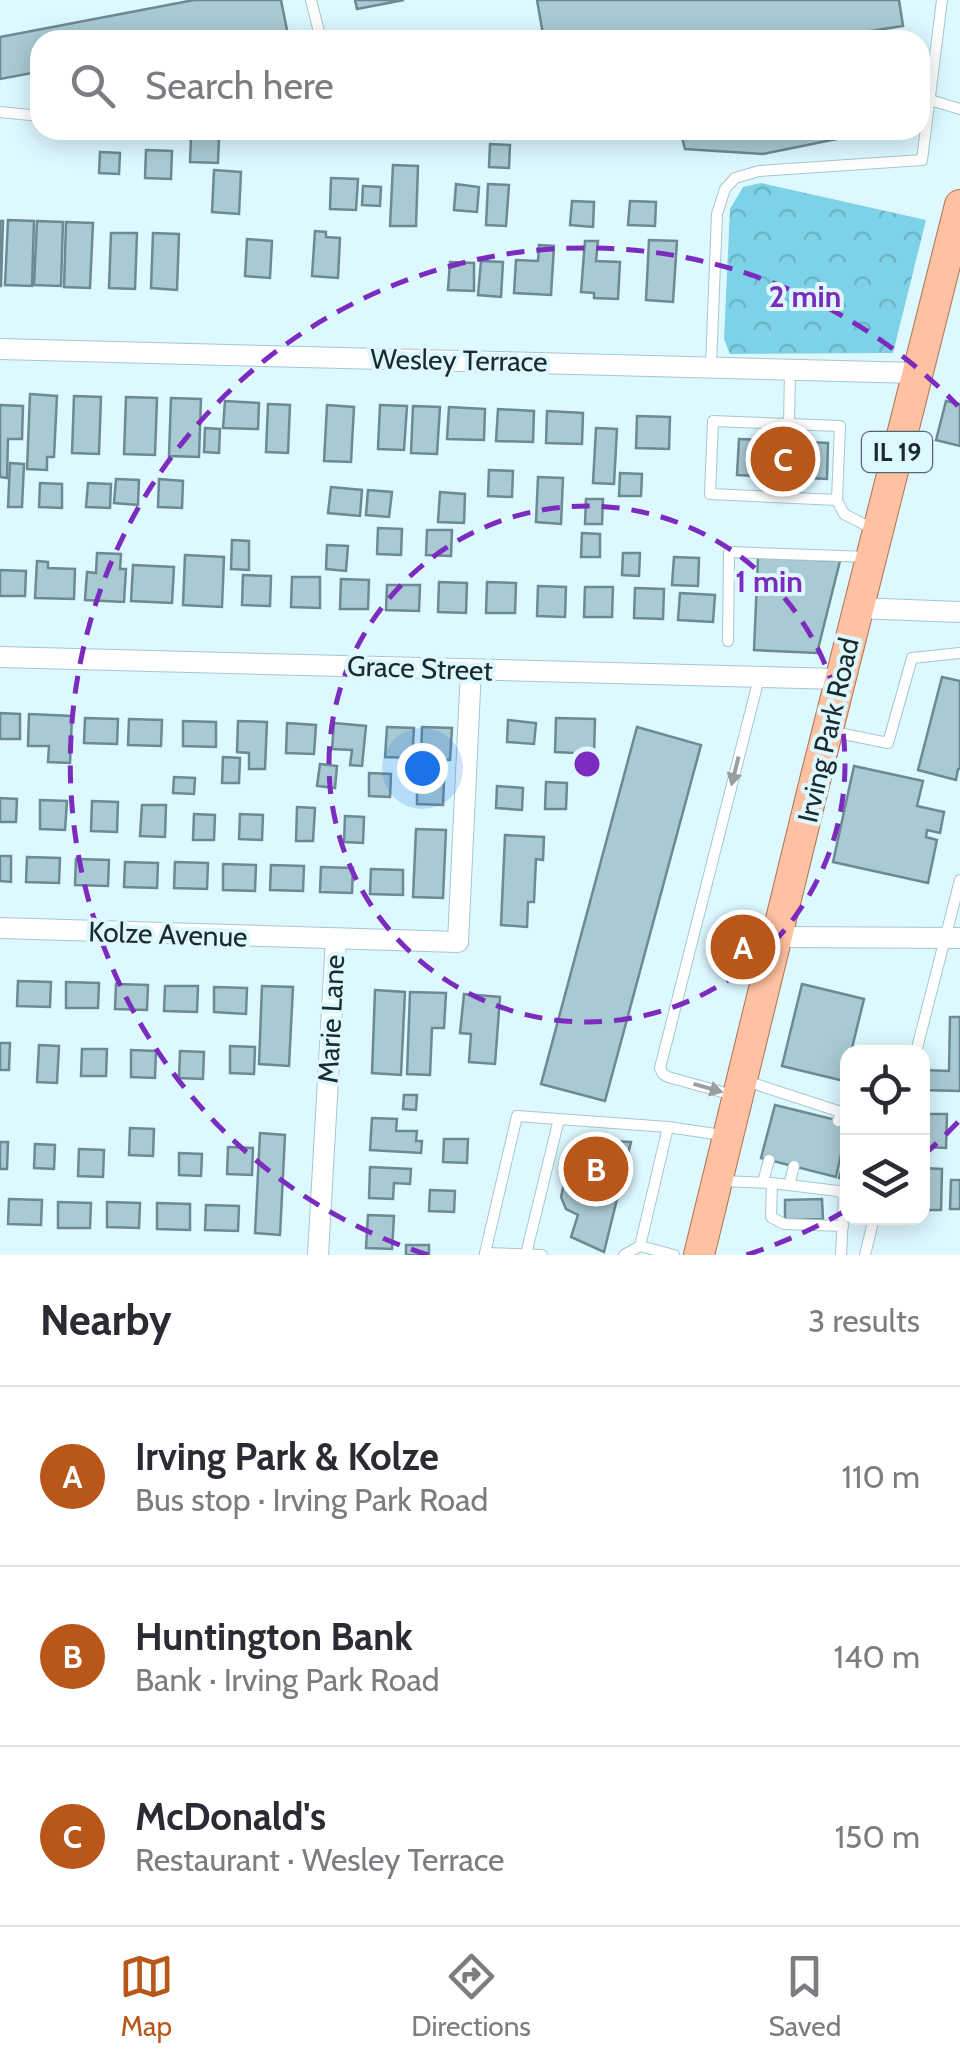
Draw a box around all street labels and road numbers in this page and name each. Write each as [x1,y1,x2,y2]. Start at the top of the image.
street label: Wesley Terrace [370,341,548,379]
road number: IL 19 [862,432,932,472]
street label: Irving Park Road [790,634,866,826]
street label: Grace Street [347,648,493,688]
street label: Kolze Avenue [88,914,248,954]
street label: Marie Lane [311,954,351,1084]

